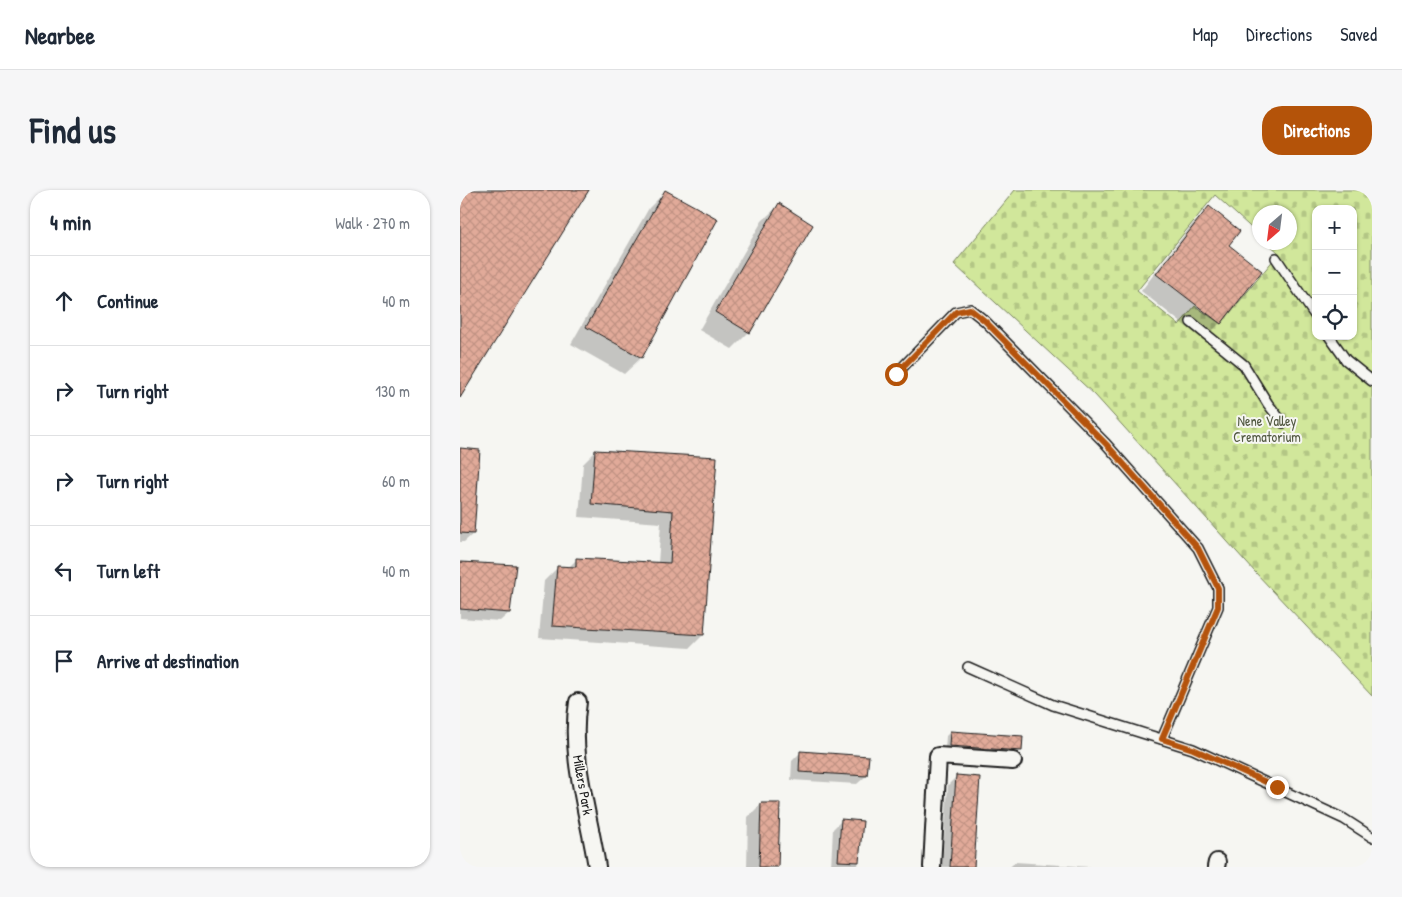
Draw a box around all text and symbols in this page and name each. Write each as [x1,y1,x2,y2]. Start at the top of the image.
text: Nearbee [25,19,95,51]
text: Map [1193,22,1218,47]
text: Directions [1246,22,1312,47]
text: Saved [1340,22,1377,47]
button: Directions [1262,106,1372,155]
text: Find us [30,107,116,154]
north arrow [1252,205,1297,250]
map controls [1312,205,1357,340]
button: + [1312,205,1357,250]
text: 4 min [50,208,91,237]
text: Walk · 270 m [335,212,410,234]
button: − [1312,250,1357,295]
icon: ahead [50,287,78,315]
text: Continue [97,288,158,314]
text: 40 m [382,290,410,312]
button: locate [1312,295,1357,340]
route start [885,363,908,386]
icon: right [50,377,78,405]
text: Turn right [97,378,168,404]
text: 130 m [375,380,410,402]
park label: Nene Valley Crematorium [1233,411,1301,446]
icon: right [50,467,78,495]
text: Turn right [97,468,168,494]
text: 60 m [382,470,410,492]
icon: left [50,557,78,585]
text: Turn left [97,558,160,584]
text: 40 m [382,560,410,582]
icon: arrive [50,647,78,675]
text: Arrive at destination [97,648,239,674]
street label: Millers Park [569,753,598,817]
route end [1266,776,1289,799]

